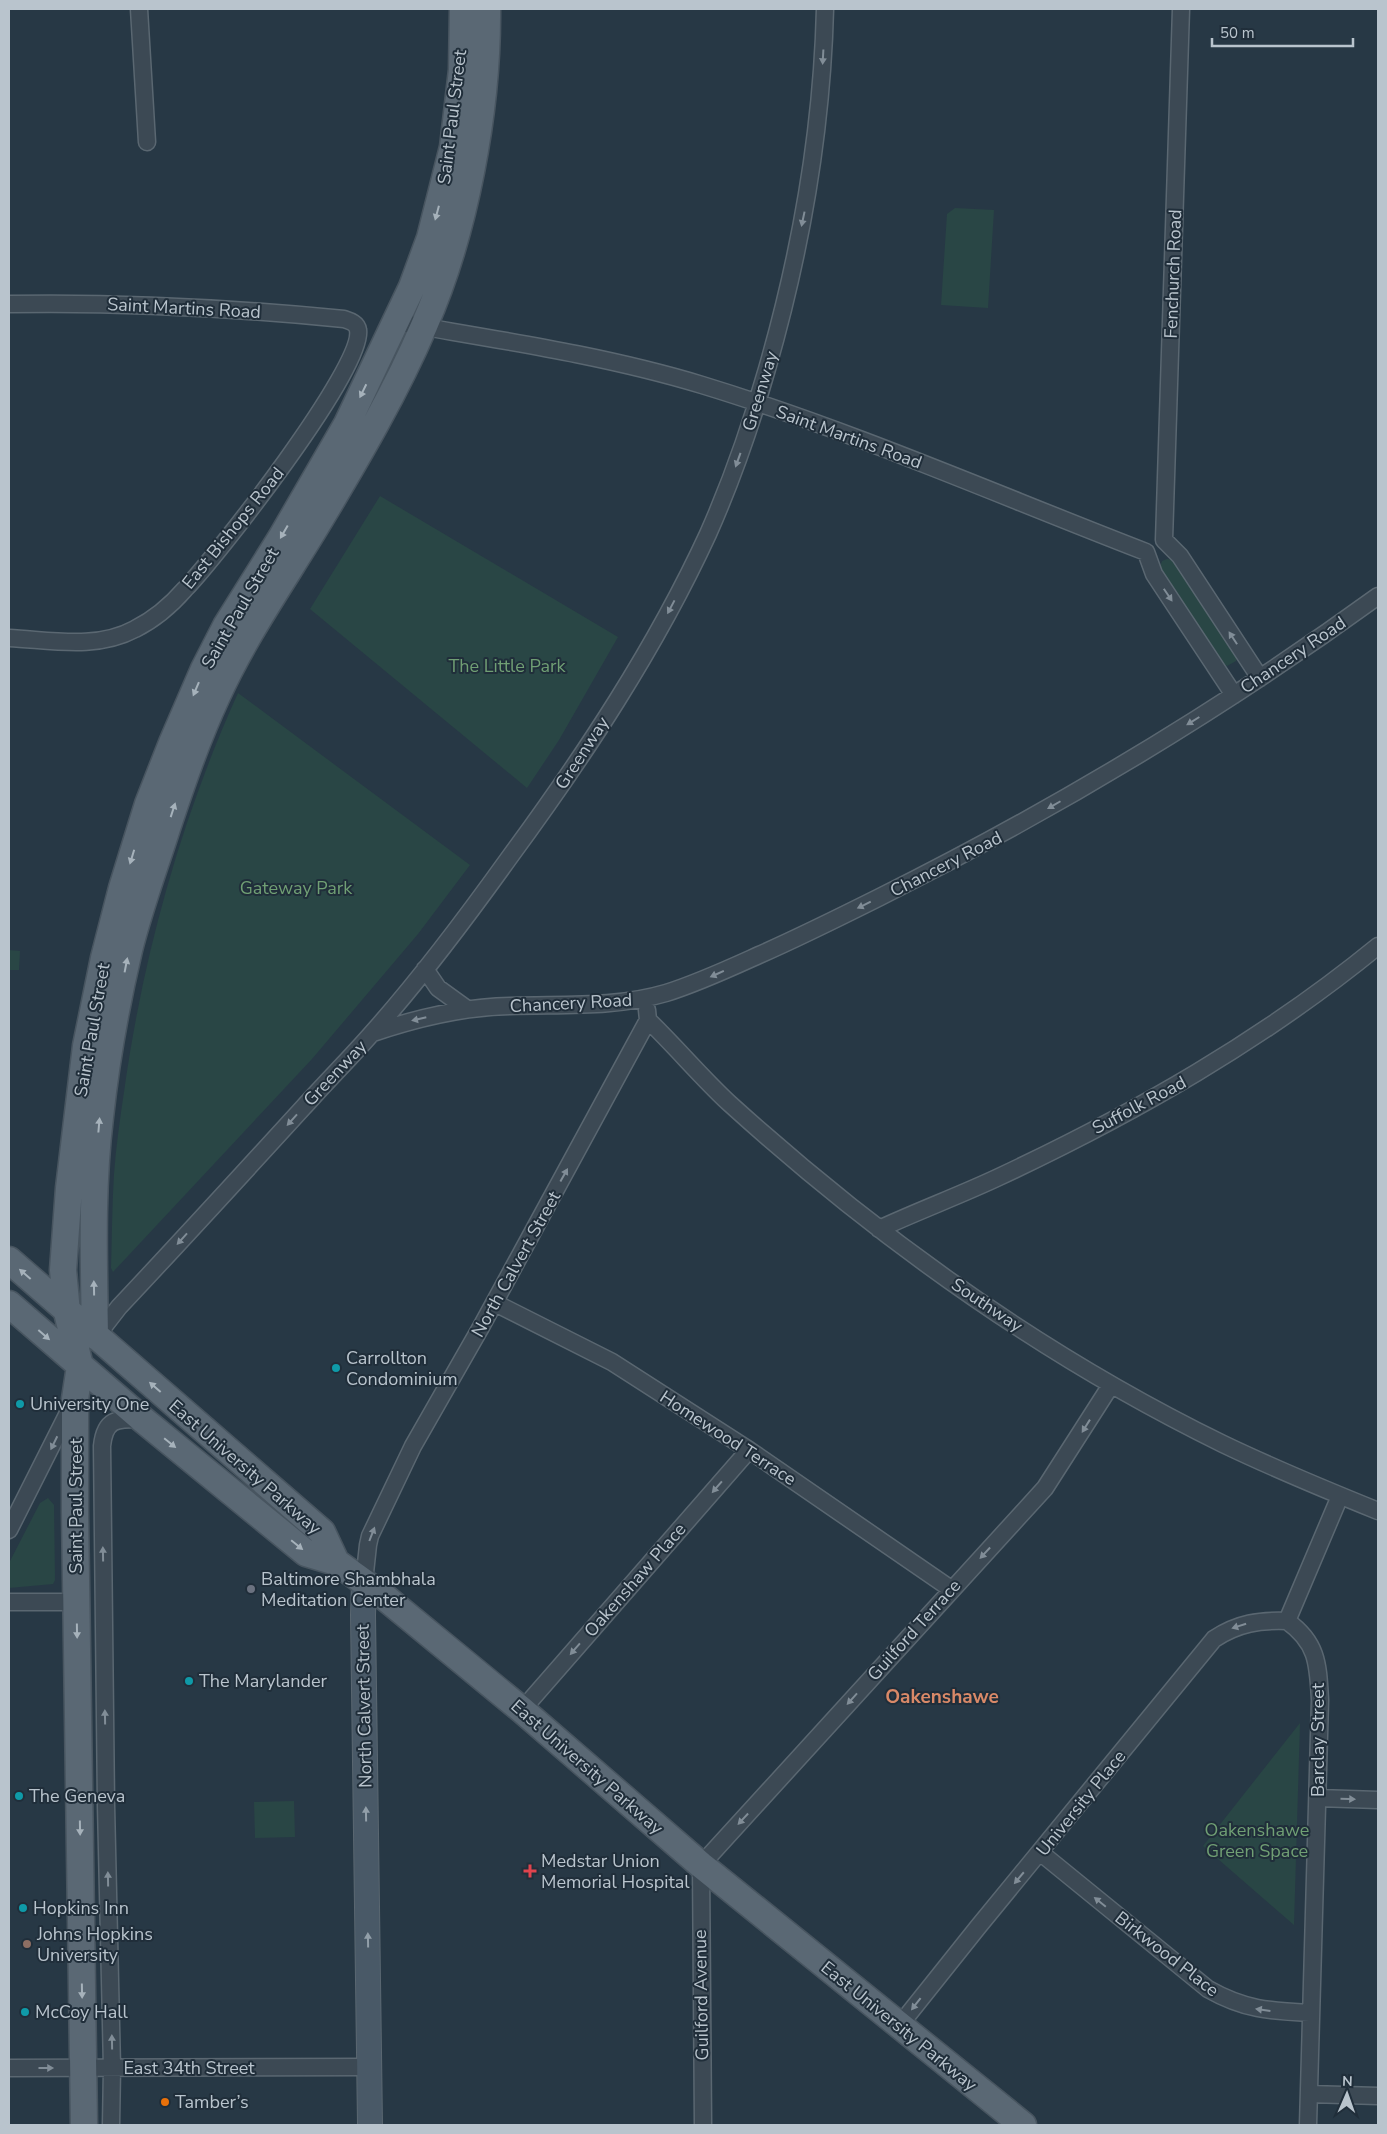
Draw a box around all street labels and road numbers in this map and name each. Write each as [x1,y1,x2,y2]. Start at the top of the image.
street label: Saint Paul Street [432,48,472,186]
street label: Fenchurch Road [1159,209,1187,339]
street label: Saint Martins Road [107,292,261,324]
street label: Greenway [736,347,784,434]
street label: Saint Martins Road [773,399,925,475]
street label: East Bishops Road [176,462,290,594]
street label: Saint Paul Street [196,543,285,673]
street label: Chancery Road [1235,611,1351,699]
street label: Greenway [550,711,615,794]
street label: Chancery Road [886,825,1006,903]
street label: Saint Paul Street [68,960,116,1099]
street label: Chancery Road [509,988,633,1018]
street label: Greenway [298,1034,372,1111]
street label: Suffolk Road [1088,1070,1190,1140]
street label: North Calvert Street [466,1186,566,1341]
street label: Southway [947,1272,1028,1338]
street label: Homewood Terrace [655,1385,801,1491]
street label: East University Parkway [164,1394,327,1540]
street label: Saint Paul Street [64,1438,88,1574]
street label: Oakenshaw Place [579,1518,691,1642]
street label: Guilford Terrace [862,1574,966,1686]
street label: North Calvert Street [351,1623,377,1788]
street label: Barclay Street [1306,1682,1330,1797]
street label: East University Parkway [506,1694,669,1840]
street label: University Place [1031,1745,1131,1861]
street label: Birkwood Place [1110,1906,1224,2002]
street label: Guilford Avenue [688,1929,714,2061]
street label: East University Parkway [816,1956,983,2097]
street label: East 34th Street [123,2056,255,2080]

